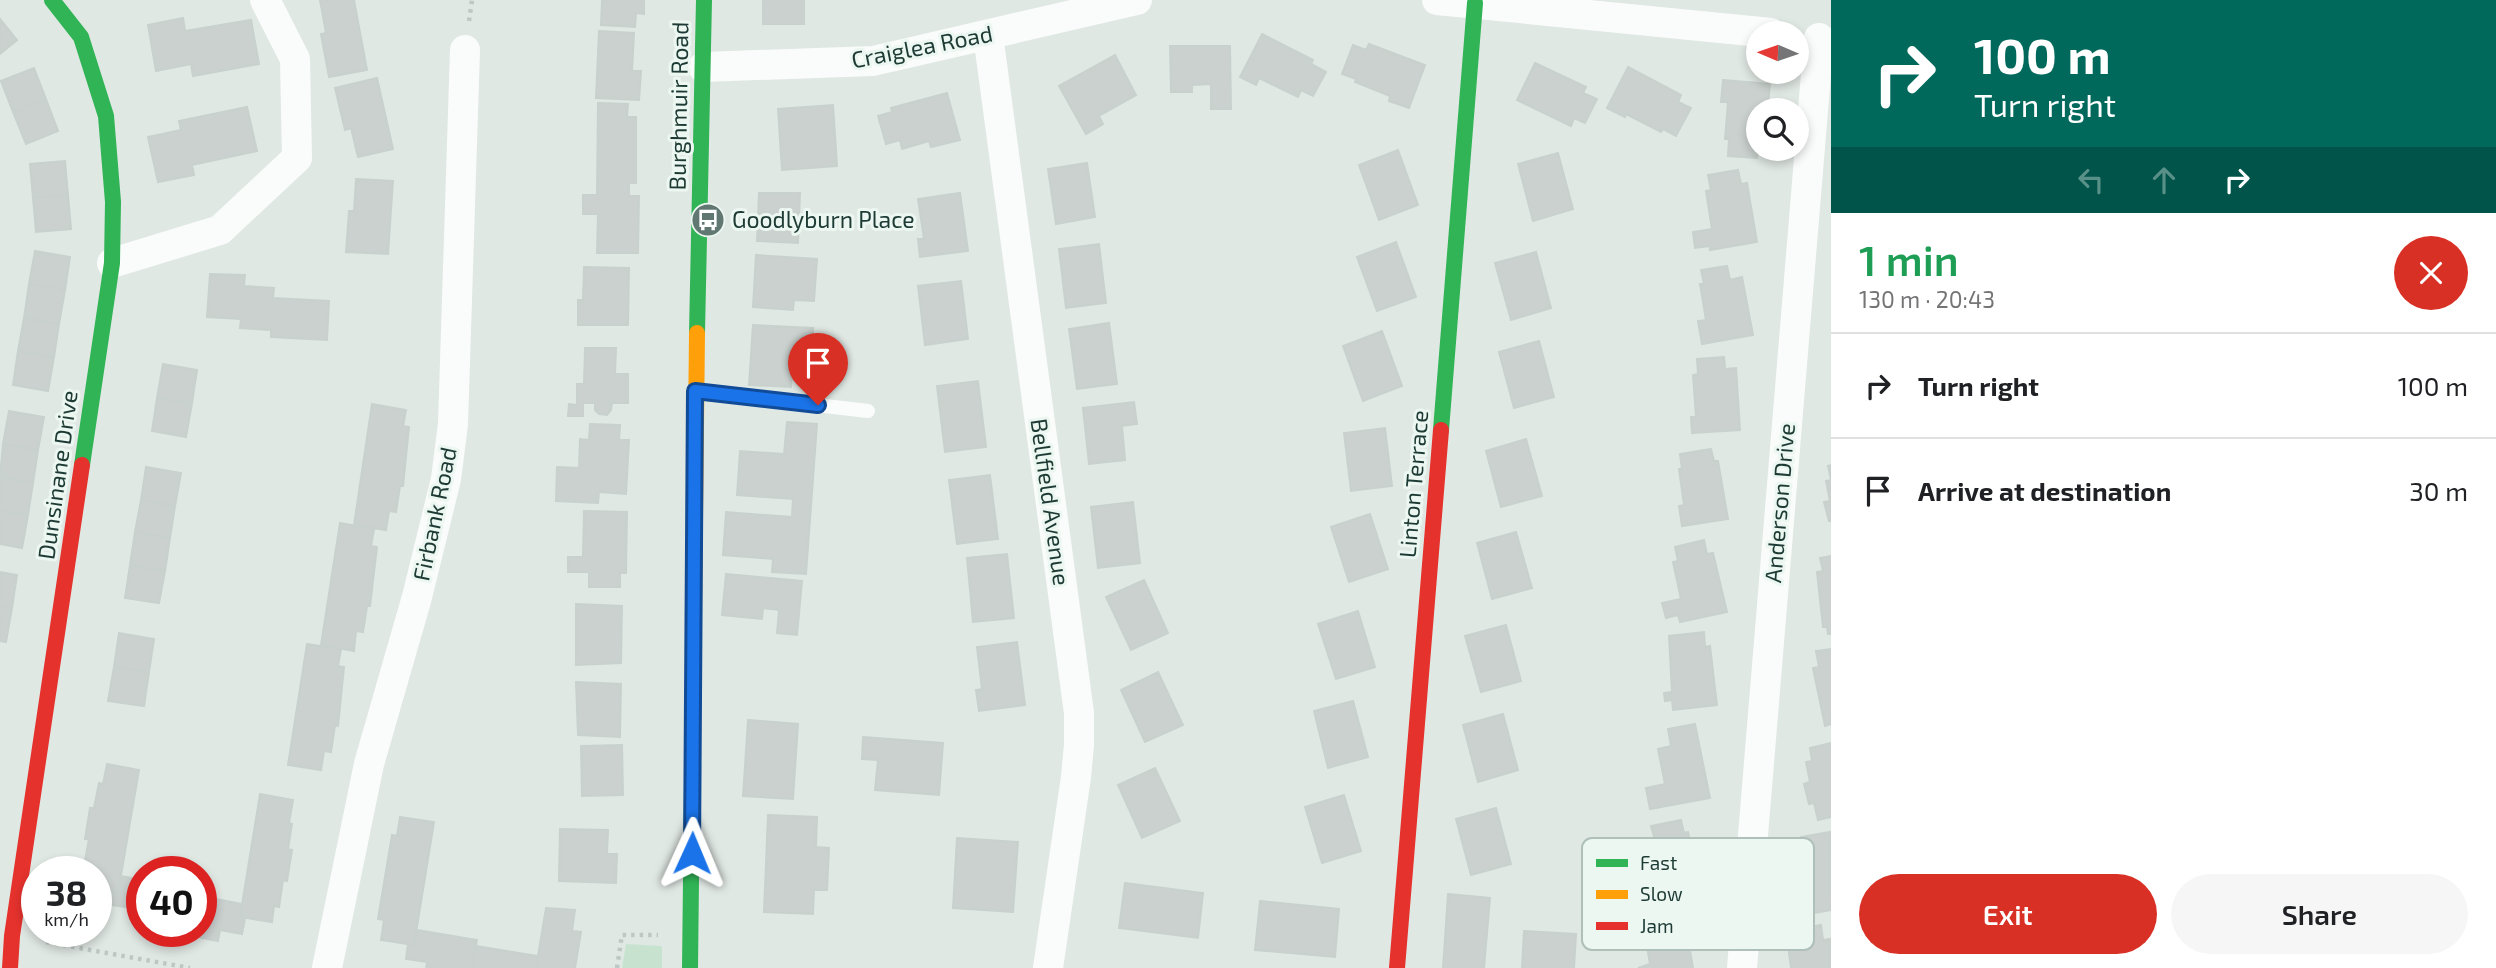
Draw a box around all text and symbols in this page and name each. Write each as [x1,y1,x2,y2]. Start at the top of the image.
street label: Craiglea Road [849,19,995,73]
north arrow [1746,21,1810,84]
map controls [1746,21,1809,161]
street label: Burghmuir Road [663,22,693,190]
text: 100 m [1974,25,2111,84]
icon: right [1859,28,1950,119]
text: Turn right [1974,85,2116,123]
button: search [1746,98,1809,161]
icon: left [2072,161,2110,199]
icon: ahead [2145,161,2183,199]
icon: right [2218,161,2256,199]
bus stop icon: Goodlyburn Place [689,201,727,239]
place label: Goodlyburn Place [732,205,915,233]
text: 1 min [1859,234,1959,284]
button: close [2394,236,2468,310]
text: 130 m · 20:43 [1859,285,1995,313]
pin [788,333,848,405]
icon: arrive [799,344,837,382]
icon: right [1859,367,1897,405]
text: Turn right [1918,370,2039,401]
text: 100 m [2398,370,2468,401]
street label: Dunsinane Drive [31,388,83,561]
street label: Linton Terrace [1393,409,1433,559]
street label: Bellfield Avenue [1025,417,1077,587]
street label: Anderson Drive [1758,422,1800,584]
street label: Firbank Road [406,444,462,583]
icon: arrive [1859,472,1897,510]
text: Arrive at destination [1918,475,2171,506]
text: 30 m [2409,475,2468,506]
position arrow [655,816,729,890]
legend [1582,838,1814,950]
text: Fast [1640,851,1677,874]
speed limit sign: 40 [126,856,217,947]
text: 38 [46,871,87,913]
button: Exit [1859,874,2157,954]
button: Share [2171,874,2468,954]
text: Slow [1640,882,1683,905]
text: km/h [44,908,89,930]
text: Jam [1640,914,1674,937]

